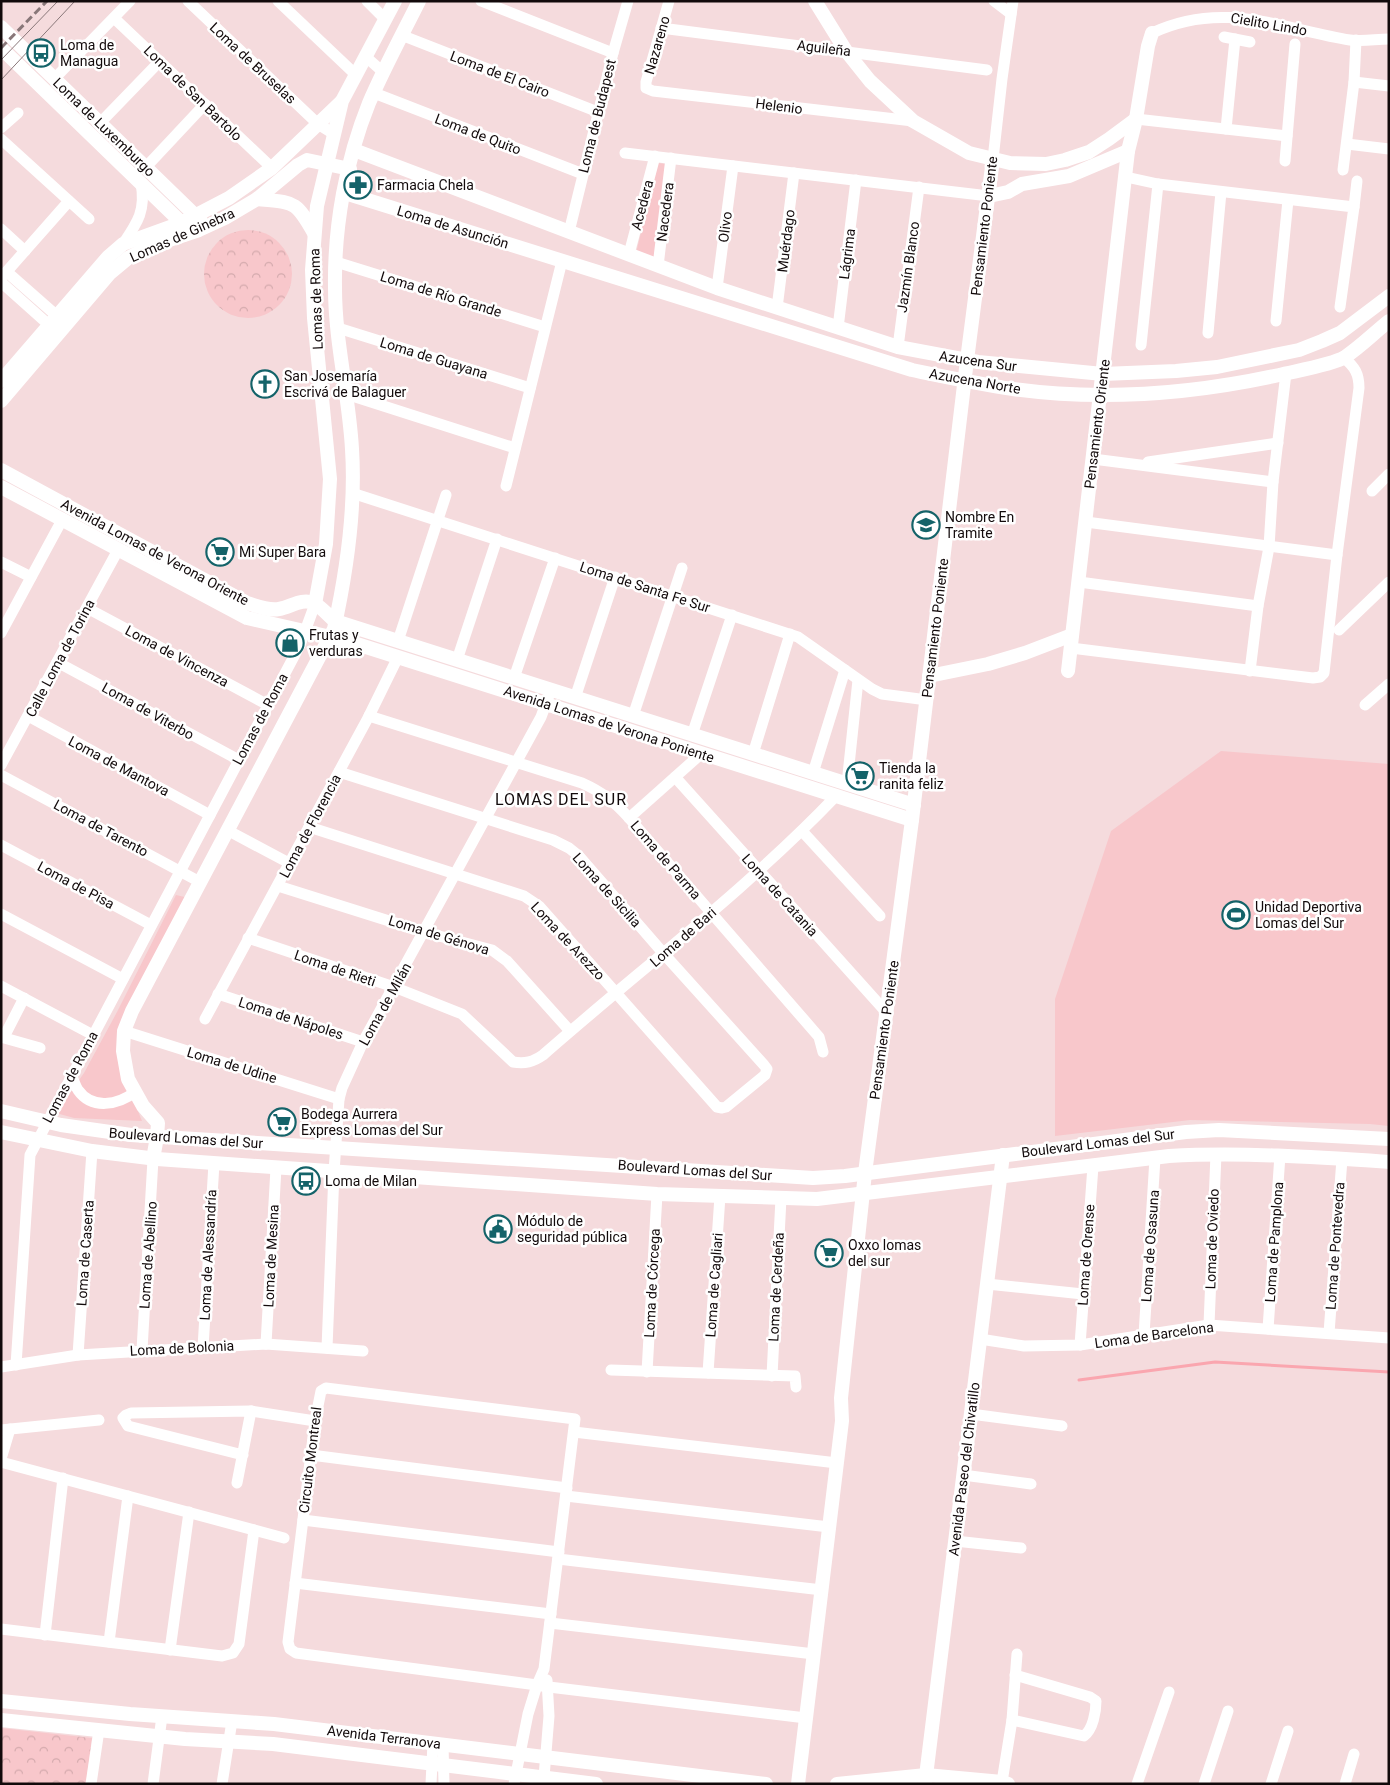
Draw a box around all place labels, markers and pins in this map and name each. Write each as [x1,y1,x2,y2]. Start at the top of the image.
place label: Loma de Managua [60,37,118,69]
bus stop icon: Loma de Managua [26,38,56,68]
pharmacy icon: Farmacia Chela [343,170,373,200]
place label: Farmacia Chela [377,177,474,193]
place label: San Josemaría Escrivá de Balaguer [284,368,407,400]
church icon: San Josemaría Escrivá de Balaguer [250,369,280,399]
place label: Nombre En Tramite [945,509,1014,541]
school or university icon: Nombre En Tramite [911,510,941,540]
supermarket icon: Mi Super Bara [205,537,235,567]
place label: Mi Super Bara [239,544,326,560]
place label: Frutas y verduras [309,627,363,659]
shop icon: Frutas y verduras [275,628,305,658]
place label: Tienda la ranita feliz [879,760,944,792]
supermarket icon: Tienda la ranita feliz [845,761,875,791]
place label: Unidad Deportiva Lomas del Sur [1255,899,1362,931]
sports icon: Unidad Deportiva Lomas del Sur [1221,900,1251,930]
place label: Bodega Aurrera Express Lomas del Sur [301,1106,443,1138]
supermarket icon: Bodega Aurrera Express Lomas del Sur [267,1107,297,1137]
bus stop icon: Loma de Milan [291,1166,321,1196]
place label: Loma de Milan [325,1173,417,1189]
place label: Módulo de seguridad pública [517,1213,627,1245]
public building icon: Módulo de seguridad pública [483,1214,513,1244]
place label: Oxxo lomas del sur [848,1237,921,1269]
supermarket icon: Oxxo lomas del sur [814,1238,844,1268]

